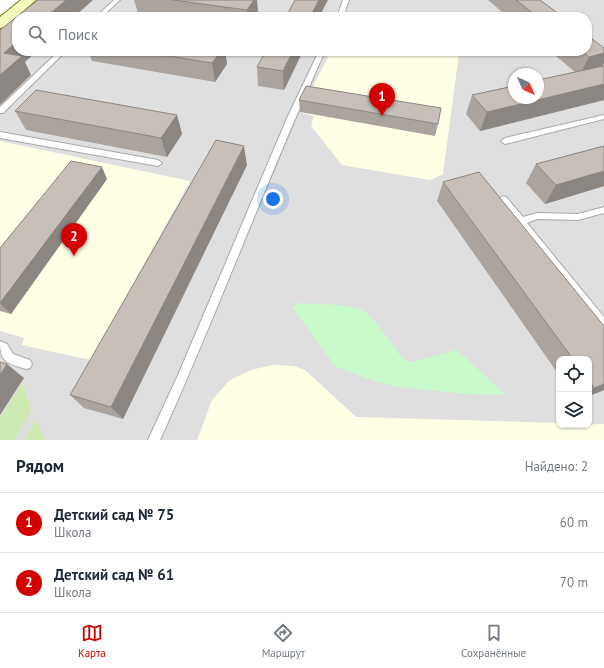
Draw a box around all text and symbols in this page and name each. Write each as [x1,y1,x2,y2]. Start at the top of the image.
search box [12,12,592,56]
icon: search [26,23,48,45]
text: Поиск [58,25,98,44]
north arrow [508,68,544,104]
pin: 1 [369,83,395,116]
your location [263,189,283,209]
pin: 2 [61,223,87,256]
map controls [556,356,592,428]
button: locate [556,356,592,392]
button: layers [556,392,592,428]
text: Рядом [16,455,64,477]
text: Найдено: 2 [525,458,588,475]
text: Детский сад № 75 [54,505,174,524]
text: 1 [25,514,33,531]
text: 60 m [560,514,588,531]
text: Школа [54,524,91,541]
text: Детский сад № 61 [54,565,174,584]
text: 2 [25,574,33,591]
text: 70 m [560,574,588,591]
text: Школа [54,584,91,601]
tab: Карта [78,622,106,660]
tab: Маршрут [262,622,305,660]
tab: Сохранённые [461,622,526,660]

